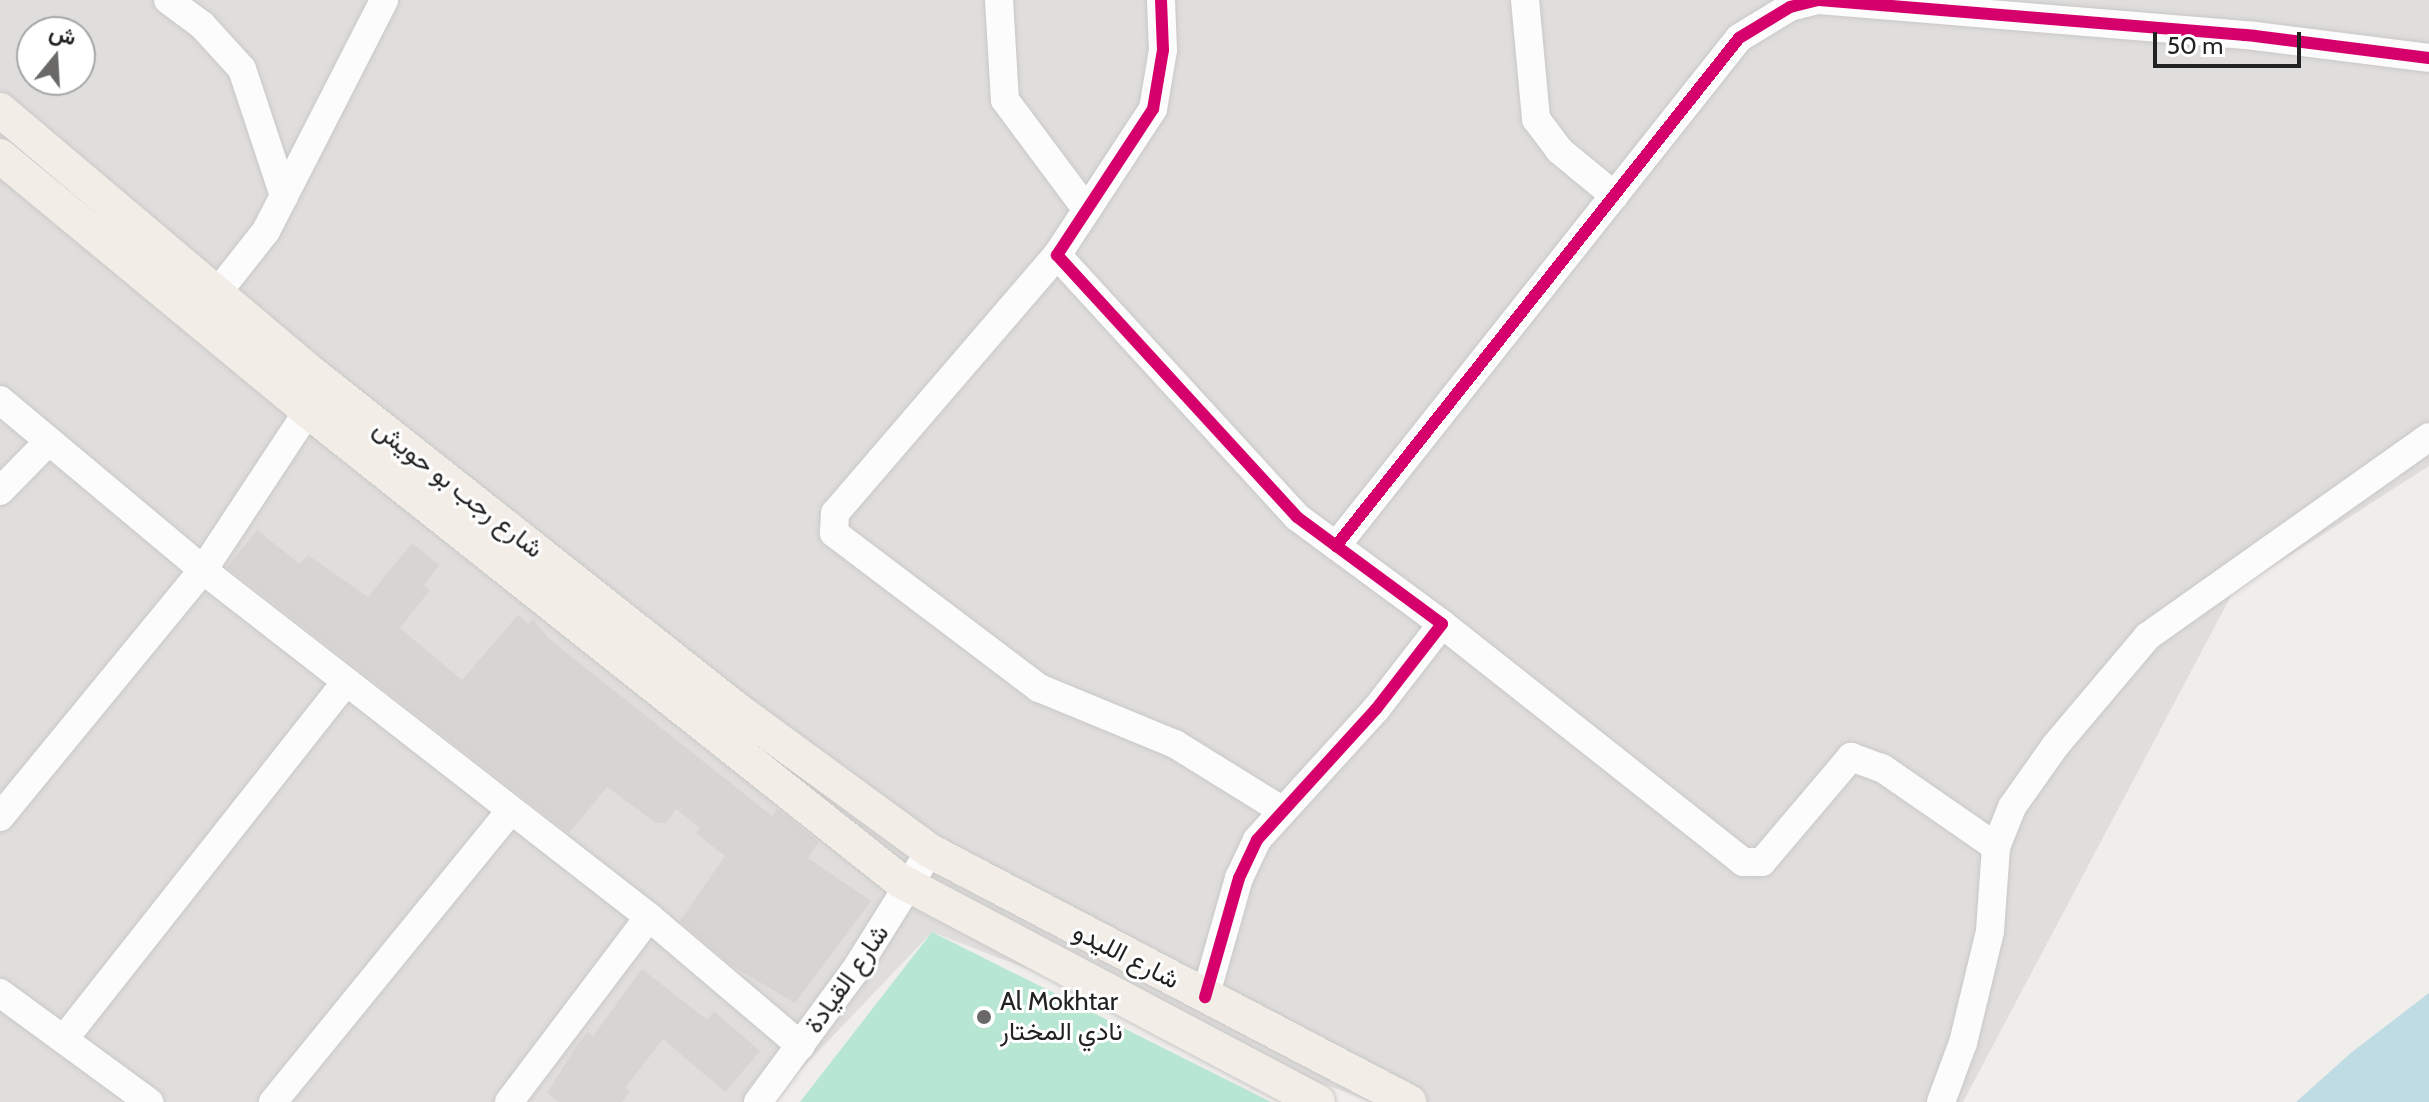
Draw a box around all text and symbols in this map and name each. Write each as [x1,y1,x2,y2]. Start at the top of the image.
north arrow [16,16,96,96]
scale bar [2157,16,2305,66]
text: ش [46,18,80,52]
text: 50 m [2167,31,2223,60]
street label: شارع رجب بو حويش [367,413,549,565]
street label: شارع الليدو [1068,916,1184,996]
street label: شارع القيادة [798,919,896,1039]
place label: Al Mokhtar نادي المختار [1000,986,1123,1048]
marker: Al Mokhtar نادي المختار [975,1008,993,1026]

